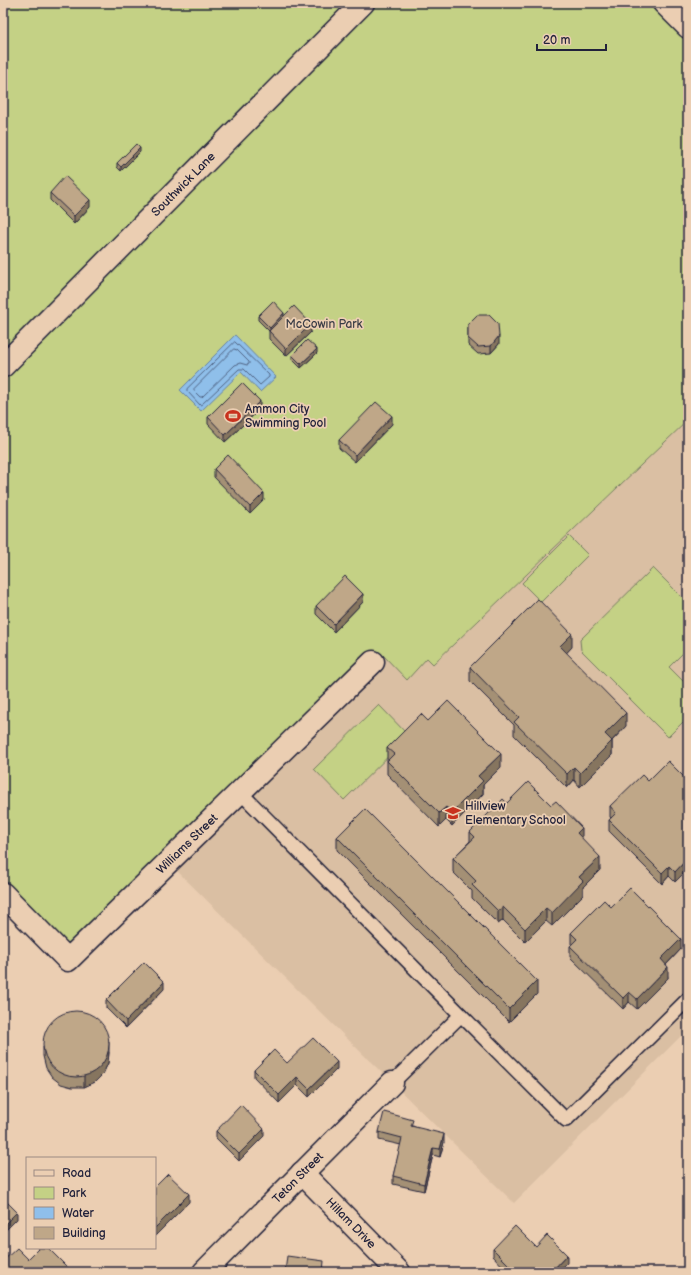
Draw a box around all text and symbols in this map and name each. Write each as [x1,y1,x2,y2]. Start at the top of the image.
scale bar [537,26,606,52]
text: 20 m [543,33,570,48]
street label: Southwick Lane [148,149,218,220]
park label: McCowin Park [286,317,363,332]
place label: Ammon City Swimming Pool [245,402,326,431]
sports icon: Ammon City Swimming Pool [224,407,242,425]
place label: Hillview Elementary School [465,799,566,828]
school or university icon: Hillview Elementary School [444,804,462,822]
street label: Williams Street [153,810,221,877]
street label: Teton Street [269,1149,327,1206]
legend [26,1157,156,1249]
text: Road [62,1166,91,1181]
text: Park [62,1186,86,1201]
street label: Hillam Drive [323,1194,379,1252]
text: Water [62,1206,94,1221]
text: Building [62,1226,106,1241]

